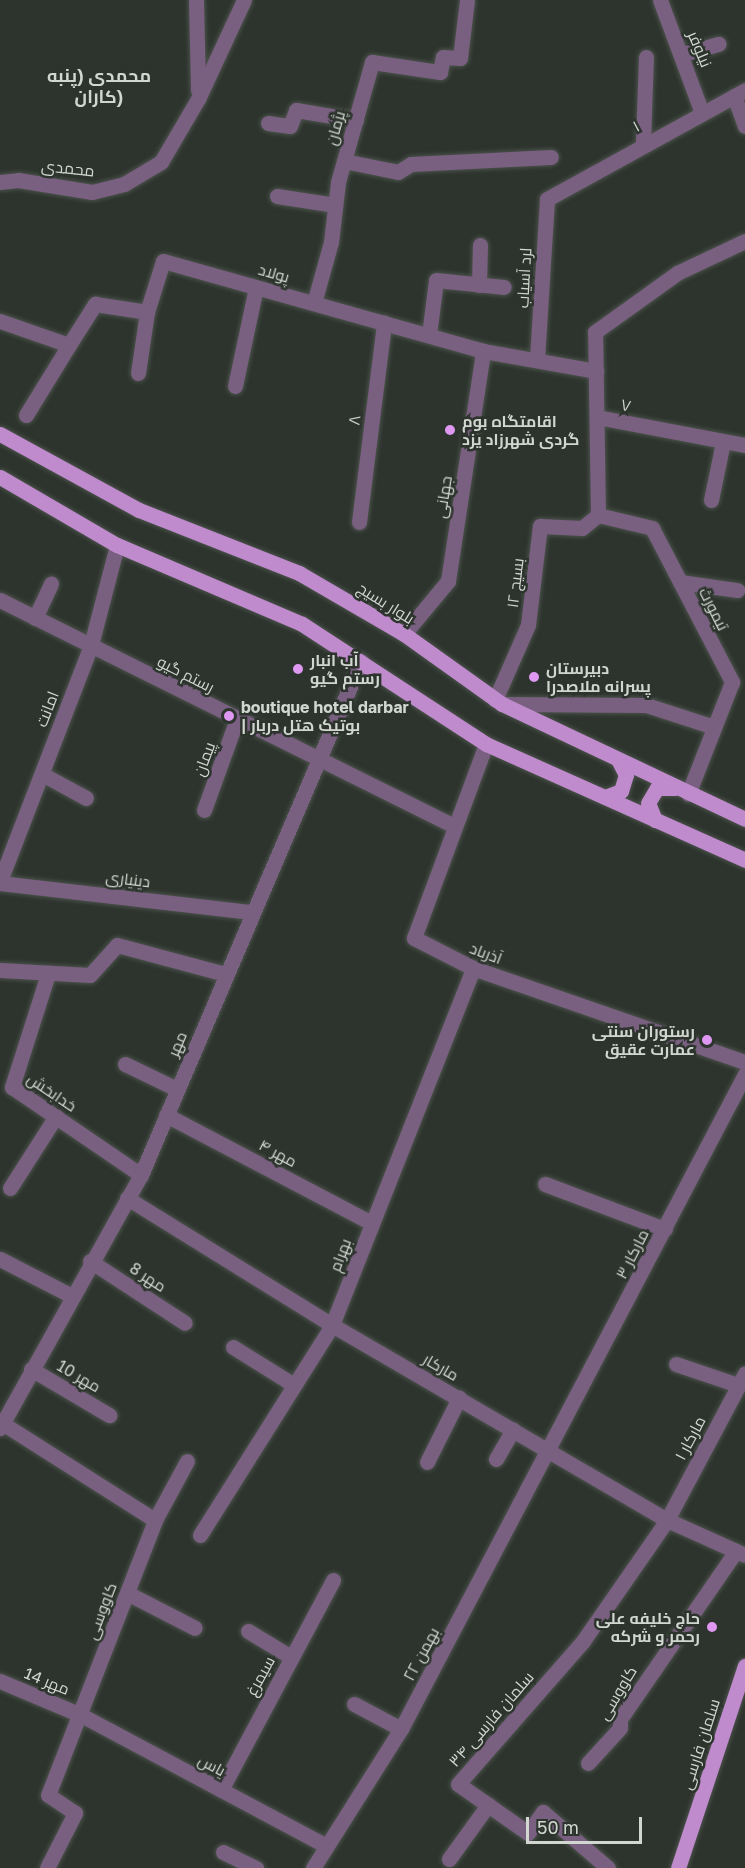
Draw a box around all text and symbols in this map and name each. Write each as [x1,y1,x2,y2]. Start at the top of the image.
street label: نیلوفر [684,28,716,70]
district label: محمدی (پنبه کاران) [47,65,151,107]
street label: پژمان [321,109,349,147]
street label: ۱ [629,116,643,136]
street label: محمدی [40,156,96,180]
street label: لرد آسیاب [513,247,535,309]
street label: پولاد [256,259,292,287]
street label: ۷ [619,395,633,415]
place label: اقامتگاه بوم گردی شهرزاد یزد [462,411,580,449]
street label: ۸ [344,414,364,426]
marker: اقامتگاه بوم گردی شهرزاد یزد [443,423,457,437]
street label: جهانی [430,474,456,520]
street label: بسیج ۱۲ [502,557,528,609]
street label: بلوار بسیج [354,578,418,628]
street label: تیمورث [695,584,733,634]
place label: آب انبار رستم گیو [310,650,380,688]
street label: رستم گیو [154,651,218,697]
place label: دبیرستان پسرانه ملاصدرا [546,658,651,696]
marker: آب انبار رستم گیو [291,662,305,676]
marker: دبیرستان پسرانه ملاصدرا [527,670,541,684]
street label: امانت [31,688,63,730]
place label: boutique hotel darbar | بوتیک هتل دربار [241,697,409,735]
marker: boutique hotel darbar | بوتیک هتل دربار [222,709,236,723]
street label: پیمان [189,739,219,779]
street label: دینیاری [105,867,151,891]
street label: آذرباد [467,938,505,968]
place label: رستوران سنتی عمارت عقیق [592,1021,695,1059]
street label: مهر [163,1028,191,1060]
marker: رستوران سنتی عمارت عقیق [700,1033,714,1047]
street label: خدابخش [24,1068,80,1116]
street label: مهر ۴ [256,1135,300,1171]
street label: مارکار ۳ [611,1226,653,1282]
street label: بهرام [325,1236,355,1274]
street label: مهر 8 [126,1258,170,1296]
street label: مارکار [420,1349,462,1385]
street label: مهر 10 [54,1356,104,1396]
street label: مارکار ۱ [670,1413,710,1463]
street label: کاووسی [81,1580,121,1642]
place label: حاج خلیفه علی رحمر و شرکه [596,1608,700,1646]
marker: حاج خلیفه علی رحمر و شرکه [705,1620,719,1634]
street label: ۲۲ بهمن [399,1624,443,1684]
street label: سیمرغ [241,1653,279,1699]
street label: مهر 14 [22,1663,72,1699]
street label: کاووسی [593,1663,641,1723]
street label: سلمان فارسی ۳۴ [444,1668,538,1770]
street label: سلمان فارسی [676,1696,724,1792]
street label: یاس [195,1750,229,1780]
scale bar [529,1805,644,1843]
text: 50 m [537,1816,579,1838]

